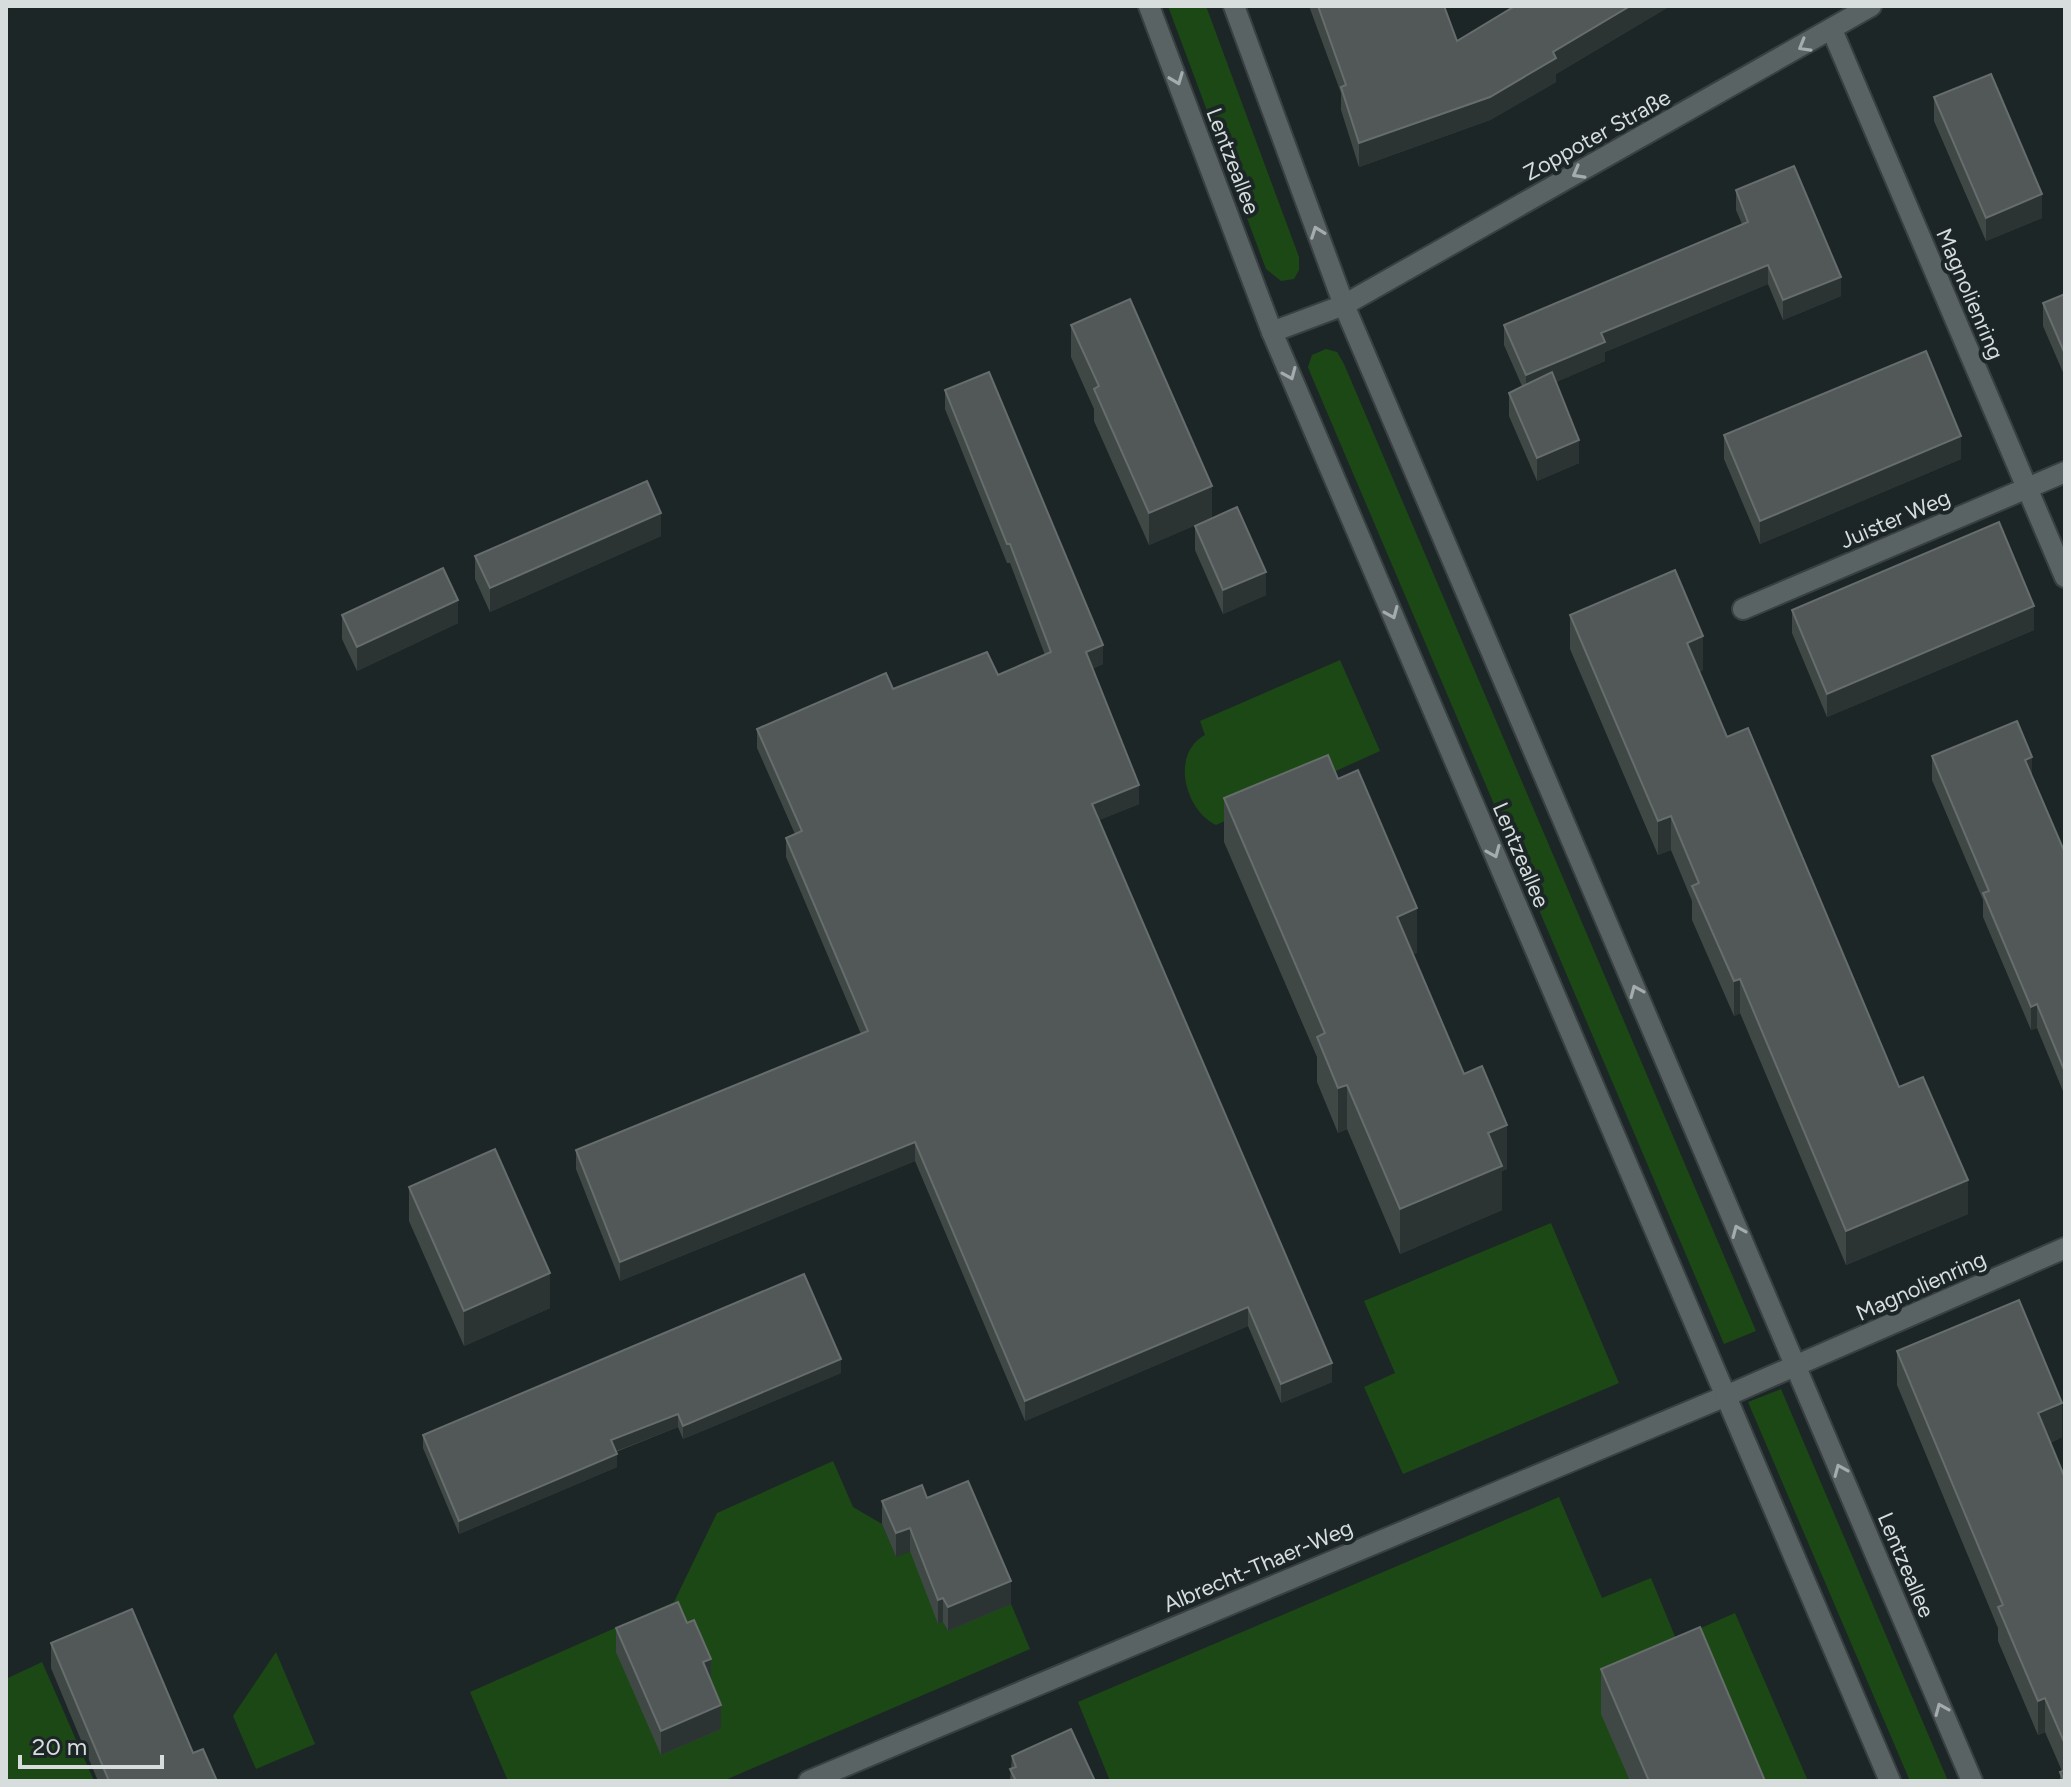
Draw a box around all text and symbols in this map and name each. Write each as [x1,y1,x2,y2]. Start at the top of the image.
one-way arrow [1798,36,1813,52]
one-way arrow [1167,71,1184,85]
street label: Zoppoter Straße [1519,84,1675,186]
street label: Lentzeallee [1200,104,1266,218]
one-way arrow [1572,164,1586,179]
street label: Magnolienring [1930,224,2010,364]
one-way arrow [1310,226,1327,240]
one-way arrow [1280,366,1296,380]
street label: Juister Weg [1836,484,1954,554]
one-way arrow [1382,605,1398,619]
street label: Lentzeallee [1487,798,1555,912]
one-way arrow [1484,844,1500,858]
one-way arrow [1630,985,1646,1000]
one-way arrow [1731,1225,1747,1239]
street label: Magnolienring [1852,1245,1990,1327]
one-way arrow [1833,1464,1849,1478]
street label: Lentzeallee [1872,1508,1940,1622]
street label: Albrecht-Thaer-Weg [1159,1514,1357,1618]
one-way arrow [1935,1703,1951,1717]
scale bar [20,1719,162,1769]
text: 20 m [32,1732,87,1761]

